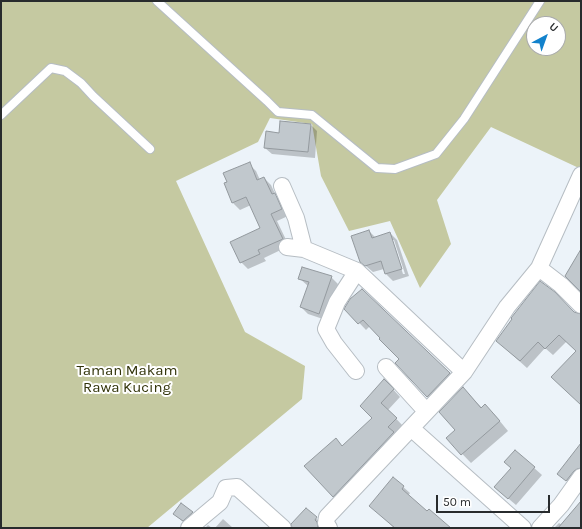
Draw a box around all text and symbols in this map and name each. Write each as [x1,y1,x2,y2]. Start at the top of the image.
north arrow [526,16,566,56]
text: U [546,20,561,35]
park label: Taman Makam Rawa Kucing [76,362,178,397]
scale bar [438,487,552,513]
text: 50 m [443,495,471,509]

